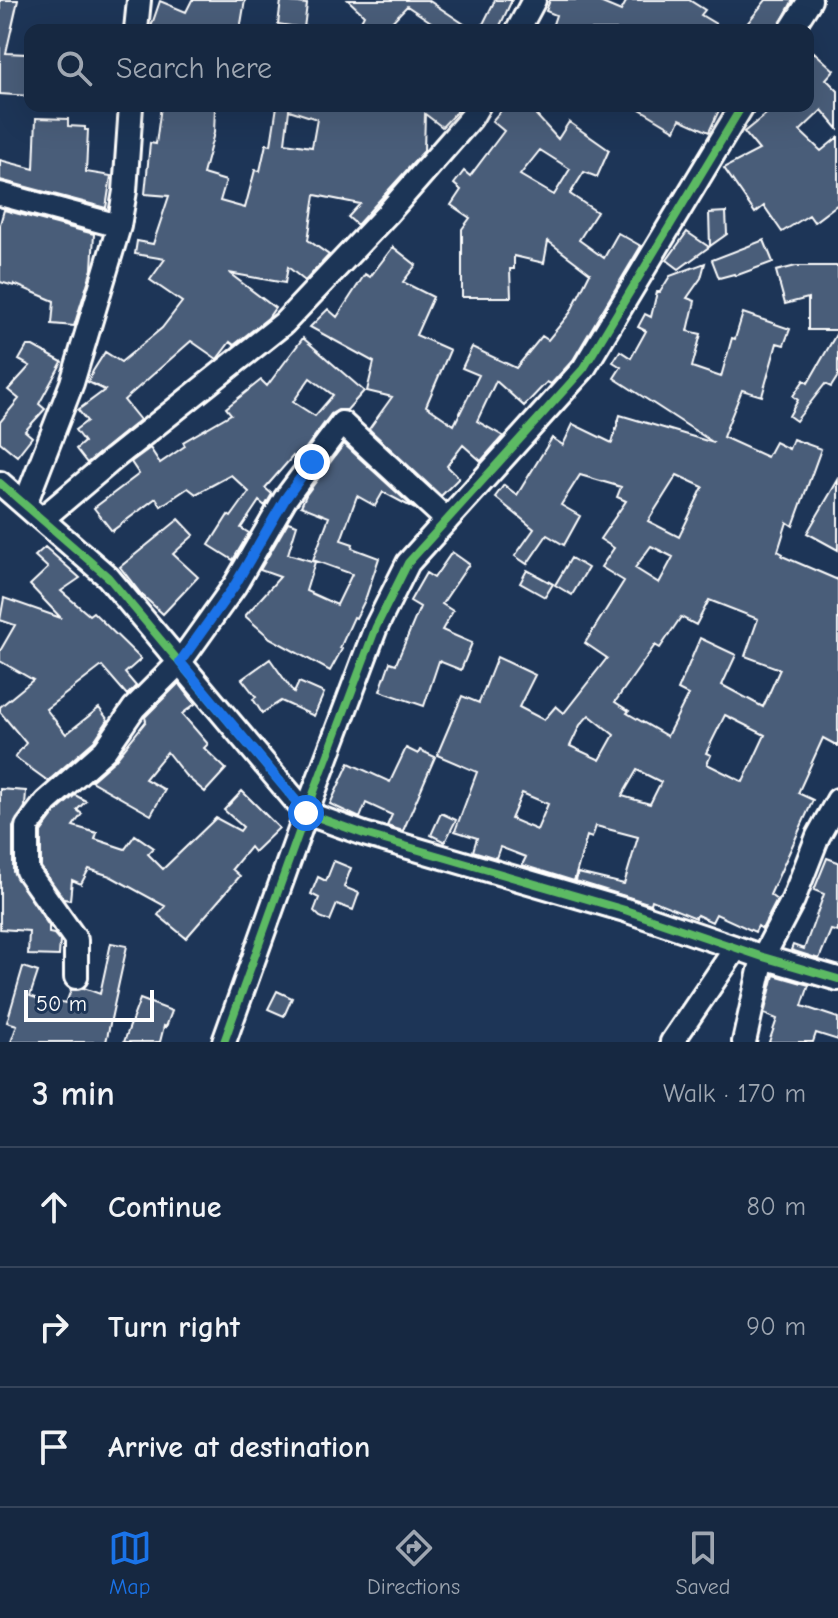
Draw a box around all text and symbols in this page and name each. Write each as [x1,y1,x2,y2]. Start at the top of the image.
search box [24,24,814,112]
icon: search [52,46,96,90]
text: Search here [116,51,272,86]
route end [294,444,330,480]
route start [288,795,324,831]
scale bar [24,986,154,1022]
text: 50 m [36,991,87,1017]
text: 3 min [32,1074,115,1114]
text: Walk · 170 m [663,1079,806,1109]
icon: ahead [32,1185,76,1229]
text: Continue [108,1190,222,1225]
text: 80 m [747,1192,806,1222]
icon: right [32,1305,76,1349]
text: Turn right [108,1310,240,1345]
text: 90 m [746,1312,806,1342]
icon: arrive [32,1425,76,1469]
text: Arrive at destination [108,1430,370,1465]
tab: Map [108,1526,152,1600]
tab: Directions [367,1526,460,1600]
tab: Saved [675,1526,730,1600]

